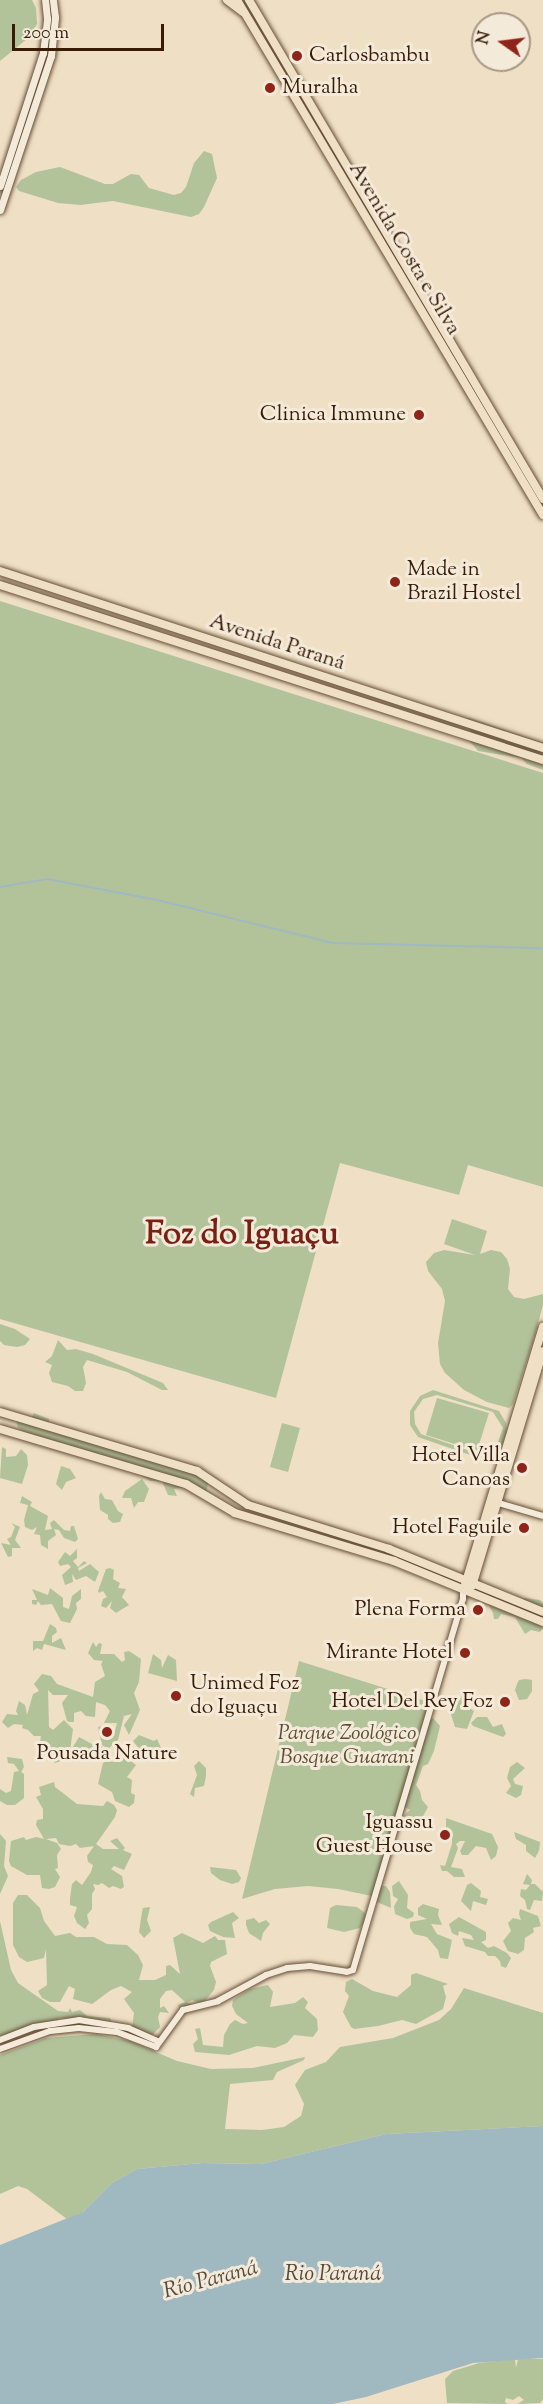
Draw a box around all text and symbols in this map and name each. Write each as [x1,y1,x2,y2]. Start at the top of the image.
scale bar [15,12,166,50]
north arrow [471,12,531,72]
text: 200 m [23,21,69,47]
text: N [472,29,498,47]
place label: Carlosbambu [309,43,430,69]
marker: Carlosbambu [290,49,304,63]
place label: Muralha [282,75,359,101]
marker: Muralha [263,81,277,95]
street label: Avenida Costa e Silva [343,158,465,340]
place label: Clinica Immune [260,402,406,428]
marker: Clinica Immune [410,406,428,424]
place label: Made in Brazil Hostel [407,557,521,607]
marker: Made in Brazil Hostel [388,575,402,589]
street label: Avenida Paraná [206,609,348,677]
district label: Foz do Iguaçu [145,1216,339,1256]
place label: Hotel Villa Canoas [412,1443,510,1493]
marker: Hotel Villa Canoas [515,1461,529,1475]
place label: Hotel Faguile [392,1515,512,1541]
marker: Hotel Faguile [517,1521,531,1535]
place label: Plena Forma [354,1597,466,1623]
marker: Plena Forma [471,1603,485,1617]
place label: Mirante Hotel [326,1640,453,1666]
marker: Mirante Hotel [458,1646,472,1660]
place label: Unimed Foz do Iguaçu [190,1671,300,1721]
marker: Unimed Foz do Iguaçu [167,1687,185,1705]
place label: Hotel Del Rey Foz [332,1689,493,1715]
marker: Hotel Del Rey Foz [498,1695,512,1709]
park label: Parque Zoológico Bosque Guarani [278,1721,416,1771]
marker: Pousada Nature [100,1725,114,1739]
place label: Pousada Nature [36,1741,178,1767]
place label: Iguassu Guest House [316,1810,433,1860]
marker: Iguassu Guest House [438,1828,452,1842]
water label: Río Paraná [161,2256,261,2306]
water label: Rio Paraná [285,2263,381,2289]

